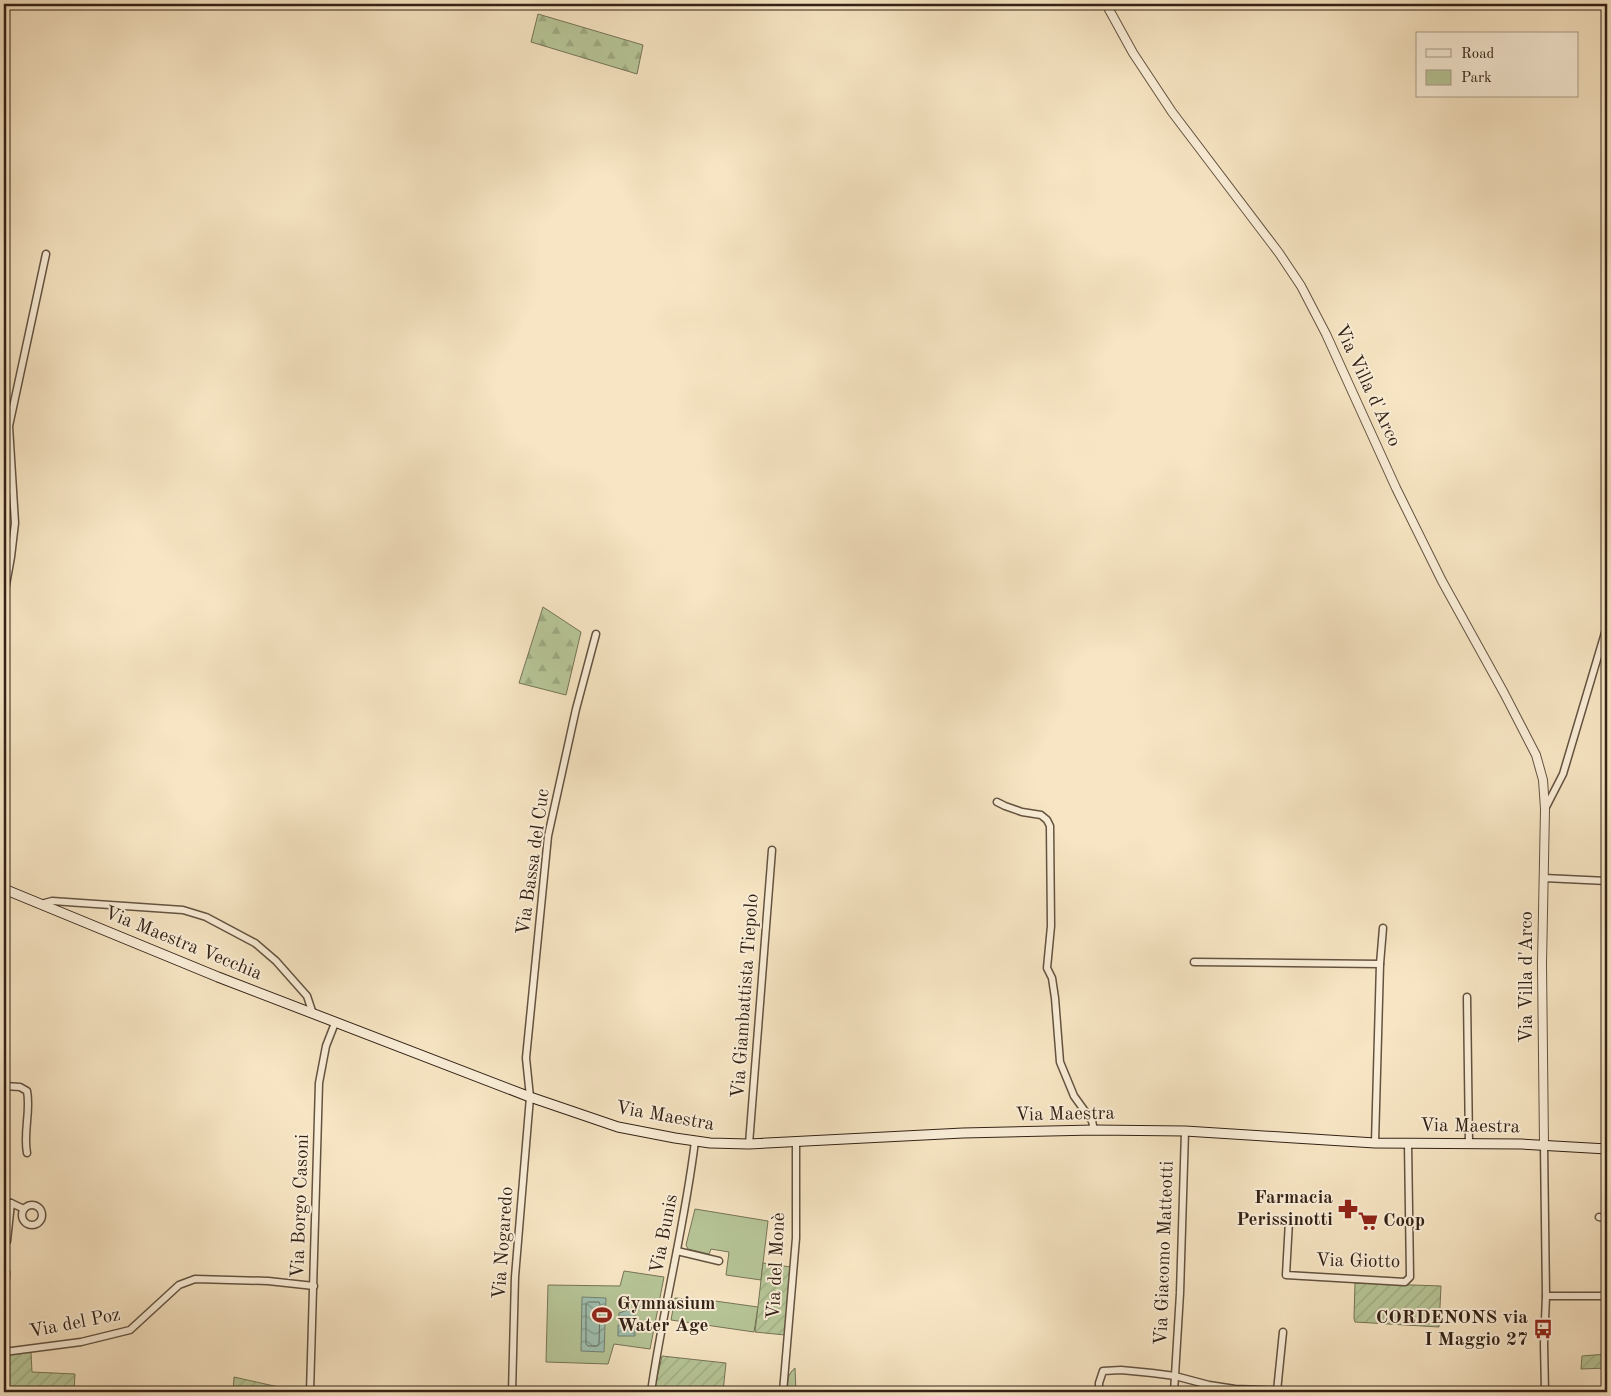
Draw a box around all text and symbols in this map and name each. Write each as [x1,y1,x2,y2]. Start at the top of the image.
legend [1416,32,1578,98]
text: Road [1461,47,1495,62]
text: Park [1461,71,1492,86]
street label: Via Villa d'Arco [1330,322,1404,450]
street label: Via Bassa del Cuc [514,788,554,936]
street label: Via Giambattista Tiepolo [729,893,763,1099]
street label: Via Maestra Vecchia [101,904,265,985]
street label: Via Villa d'Arco [1518,911,1537,1043]
street label: Via Maestra [614,1099,716,1135]
street label: Via Maestra [1015,1105,1116,1125]
street label: Via Maestra [1420,1117,1521,1137]
street label: Via Borgo Casoni [289,1134,313,1278]
street label: Via Giacomo Matteotti [1152,1160,1178,1346]
street label: Via Nogaredo [491,1186,517,1300]
place label: Farmacia Perissinotti [1236,1189,1333,1230]
street label: Via Bunis [648,1193,682,1275]
pharmacy icon: Farmacia Perissinotti [1337,1198,1359,1220]
supermarket icon: Coop [1357,1210,1379,1232]
street label: Via del Monè [765,1212,789,1320]
place label: Coop [1383,1212,1425,1231]
street label: Via Giotto [1316,1252,1400,1272]
place label: Gymnasium Water Age [617,1295,716,1336]
sports icon: Gymnasium Water Age [591,1304,613,1326]
street label: Via del Poz [28,1306,122,1342]
place label: CORDENONS via I Maggio 27 [1376,1309,1528,1350]
bus stop icon: CORDENONS via I Maggio 27 [1532,1318,1554,1340]

